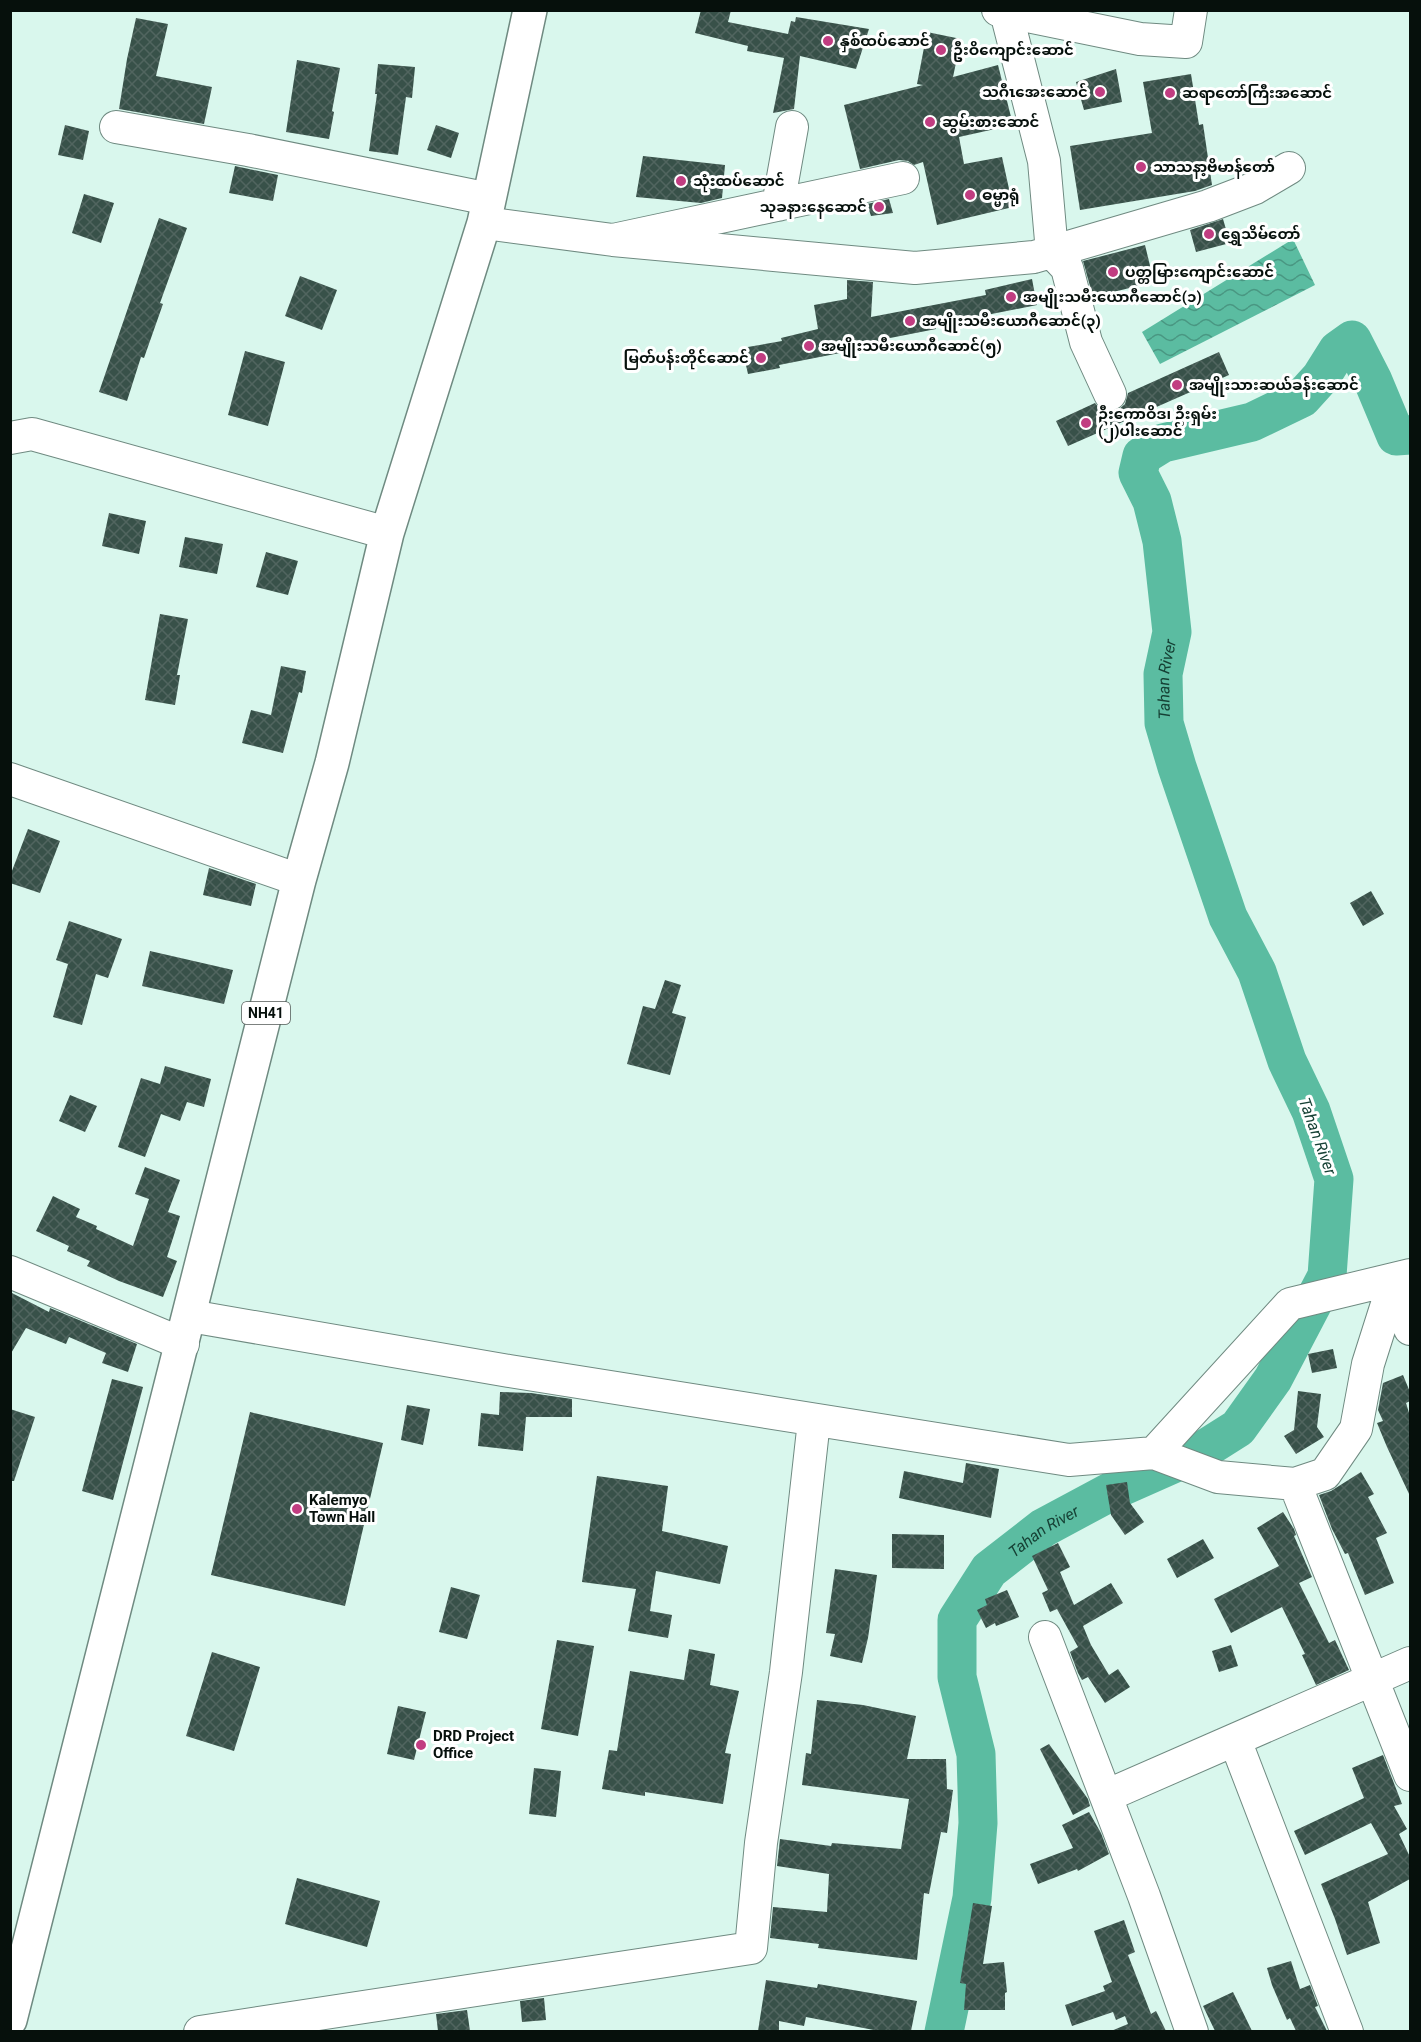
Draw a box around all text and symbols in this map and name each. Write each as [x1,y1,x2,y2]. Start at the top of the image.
place label: နှစ်ထပ်ဆောင် [840,31,930,53]
marker: နှစ်ထပ်ဆောင် [821,34,835,48]
place label: ဦးဝိကျောင်းဆောင် [953,40,1074,62]
marker: ဦးဝိကျောင်းဆောင် [934,43,948,57]
place label: သဂီၤအေးဆောင် [982,82,1088,101]
place label: ဆရာတော်ကြီးအဆောင် [1182,83,1332,105]
marker: သဂီၤအေးဆောင် [1093,85,1107,99]
marker: ဆရာတော်ကြီးအဆောင် [1163,86,1177,100]
place label: ဆွမ်းစားဆောင် [942,112,1039,134]
marker: ဆွမ်းစားဆောင် [923,115,937,129]
place label: သာသနာ့ဗိမာန်တော် [1153,157,1275,179]
marker: သာသနာ့ဗိမာန်တော် [1134,160,1148,174]
place label: သုံးထပ်ဆောင် [693,171,785,193]
marker: သုံးထပ်ဆောင် [674,174,688,188]
place label: ဓမ္မာရုံ [982,186,1020,207]
marker: ဓမ္မာရုံ [963,188,977,202]
place label: သုခနားနေဆောင် [759,197,867,219]
marker: သုခနားနေဆောင် [872,200,886,214]
place label: ရွှေသိမ်တော် [1221,224,1300,246]
marker: ရွှေသိမ်တော် [1202,227,1216,241]
place label: ပတ္တမြားကျောင်းဆောင် [1125,262,1274,284]
marker: ပတ္တမြားကျောင်းဆောင် [1106,265,1120,279]
place label: အမျိုးသမီးယောဂီဆောင်(၁) [1023,287,1202,309]
marker: အမျိုးသမီးယောဂီဆောင်(၁) [1004,290,1018,304]
place label: အမျိုးသမီးယောဂီဆောင်(၃) [922,311,1101,333]
marker: အမျိုးသမီးယောဂီဆောင်(၃) [903,314,917,328]
place label: အမျိုးသမီးယောဂီဆောင်(၅) [821,336,1002,358]
marker: အမျိုးသမီးယောဂီဆောင်(၅) [802,339,816,353]
place label: မြတ်ပန်းတိုင်ဆောင် [624,348,749,370]
marker: မြတ်ပန်းတိုင်ဆောင် [754,351,768,365]
place label: အမျိုးသားဆယ်ခန်းဆောင် [1189,375,1359,397]
marker: အမျိုးသားဆယ်ခန်းဆောင် [1170,378,1184,392]
place label: ဦးကောဝိဒ၊ ဦးရှမ်း (၂)ပါးဆောင် [1098,404,1217,443]
marker: ဦးကောဝိဒ၊ ဦးရှမ်း (၂)ပါးဆောင် [1079,416,1093,430]
water label: Tahan River [1154,637,1180,720]
road number: NH41 [242,1002,290,1024]
water label: Tahan River [1295,1095,1340,1178]
place label: Kalemyo Town Hall [309,1491,375,1526]
water label: Tahan River [1005,1501,1083,1561]
marker: Kalemyo Town Hall [290,1502,304,1516]
place label: DRD Project Office [433,1727,514,1762]
marker: DRD Project Office [414,1738,428,1752]

